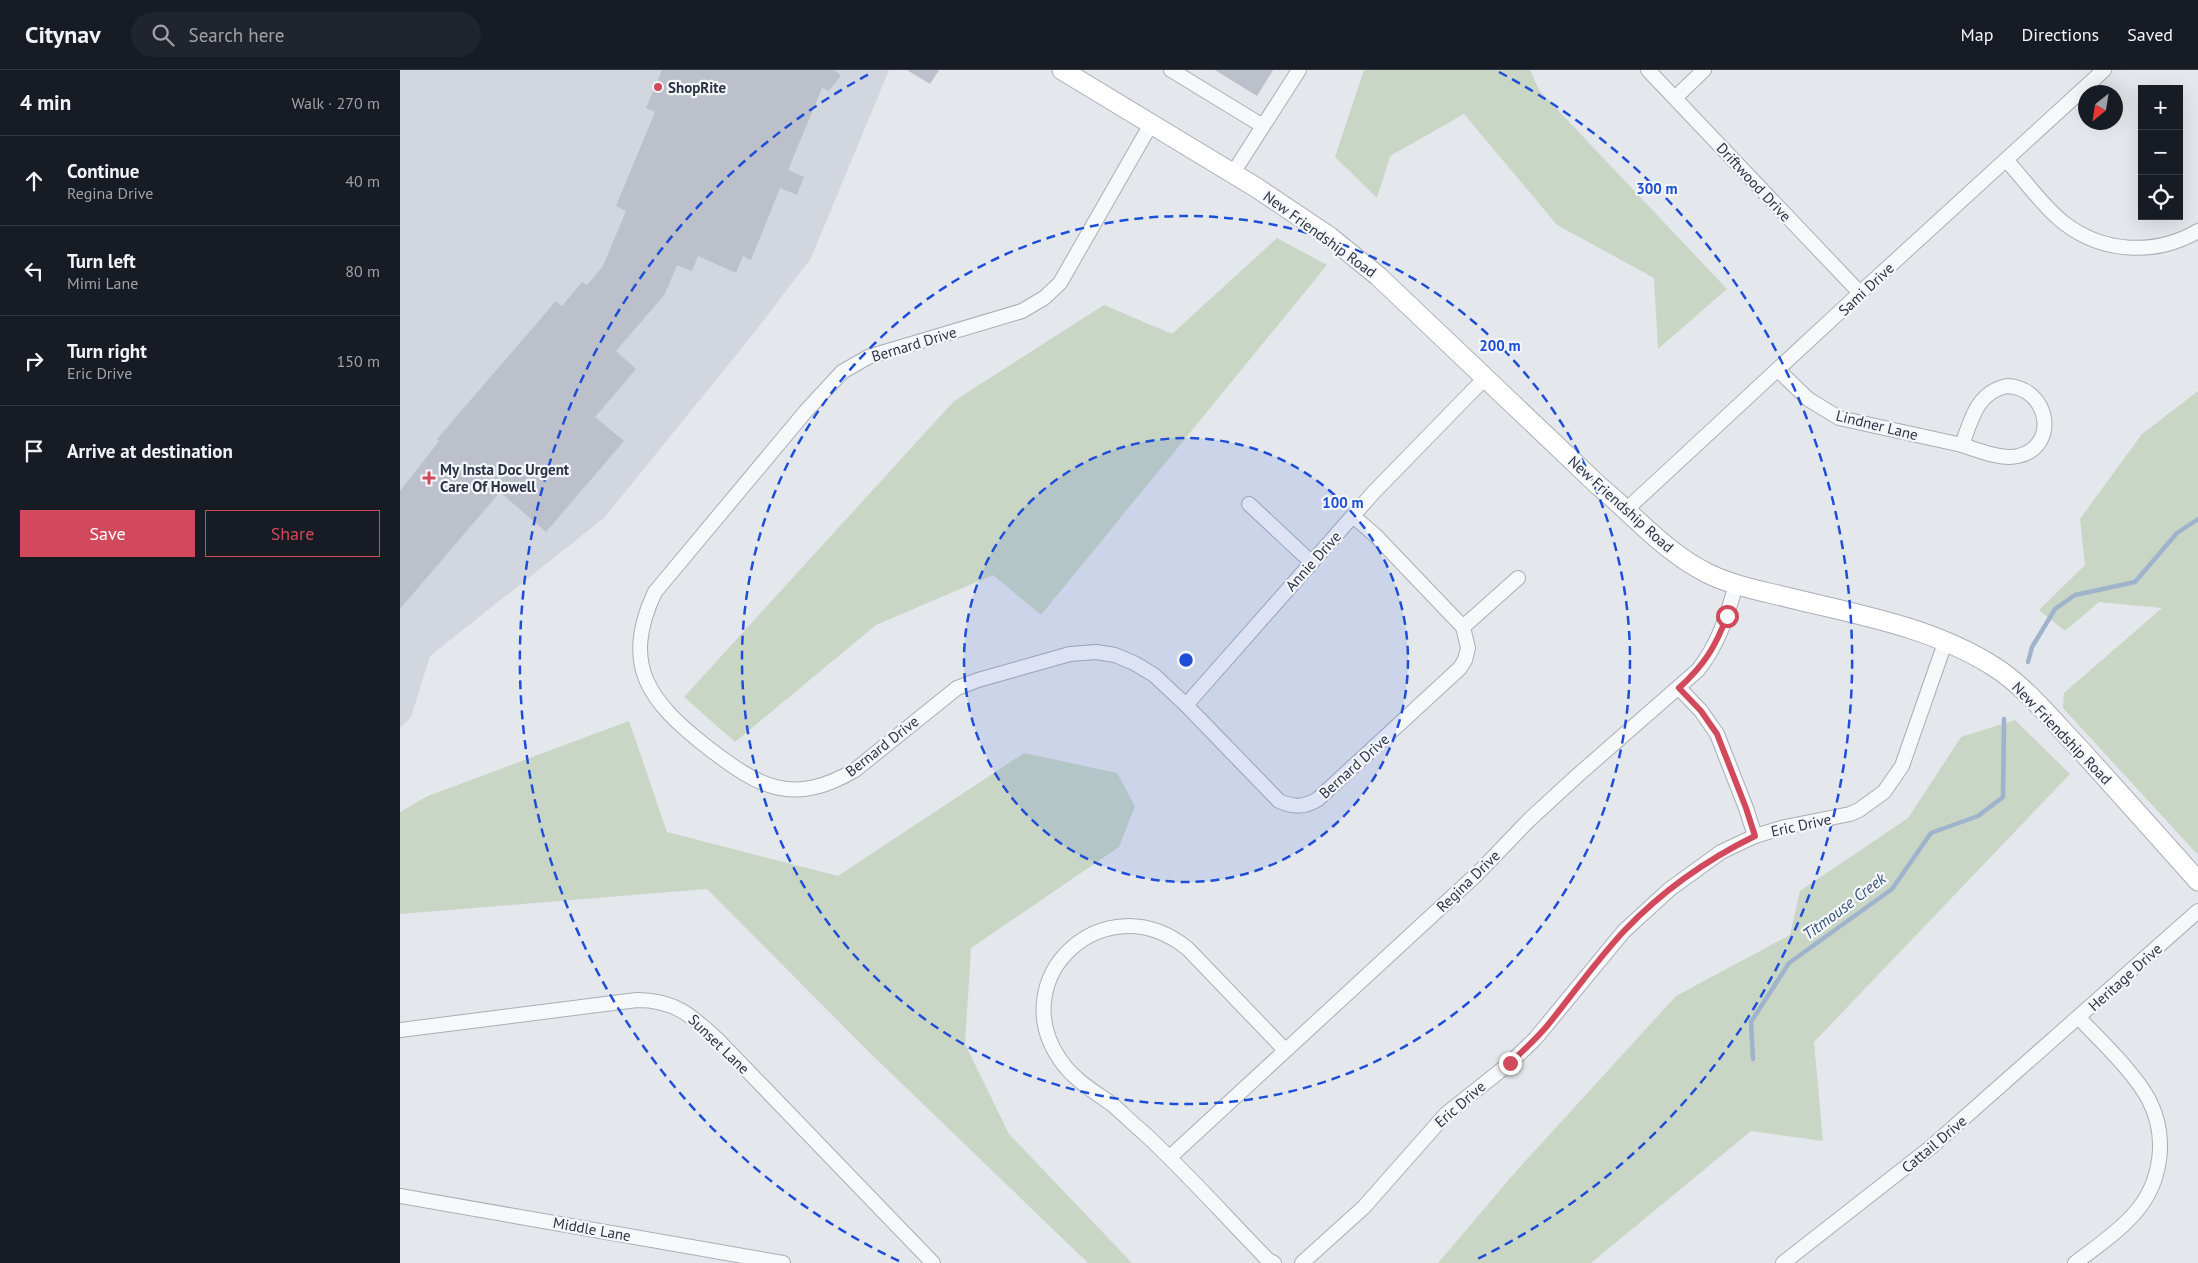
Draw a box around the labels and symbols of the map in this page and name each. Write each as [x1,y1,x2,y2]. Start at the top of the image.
place label: ShopRite [668,78,727,97]
marker: ShopRite [652,81,664,93]
north arrow [2078,85,2123,130]
street label: Driftwood Drive [1713,139,1795,225]
text: 300 m [1636,179,1678,198]
street label: New Friendship Road [1260,187,1380,281]
street label: Sami Drive [1834,258,1898,320]
street label: Bernard Drive [869,322,959,366]
text: 200 m [1479,336,1521,355]
street label: Lindner Lane [1834,406,1920,444]
street label: New Friendship Road [1564,452,1678,556]
place label: My Insta Doc Urgent Care Of Howell [440,460,570,496]
marker: My Insta Doc Urgent Care Of Howell [422,471,436,485]
text: 100 m [1322,493,1364,512]
street label: Annie Drive [1281,527,1345,595]
route start [1716,605,1739,628]
centre of rings [1177,651,1195,669]
street label: New Friendship Road [2008,678,2116,788]
street label: Bernard Drive [842,711,922,781]
street label: Bernard Drive [1315,730,1393,802]
street label: Eric Drive [1769,809,1833,841]
street label: Regina Drive [1432,846,1504,916]
water label: Titmouse Creek [1798,868,1890,944]
street label: Heritage Drive [2084,939,2166,1015]
street label: Sunset Lane [684,1010,754,1078]
route end [1499,1052,1522,1075]
street label: Eric Drive [1431,1077,1489,1131]
street label: Cattail Drive [1897,1111,1971,1177]
street label: Middle Lane [552,1213,632,1245]

